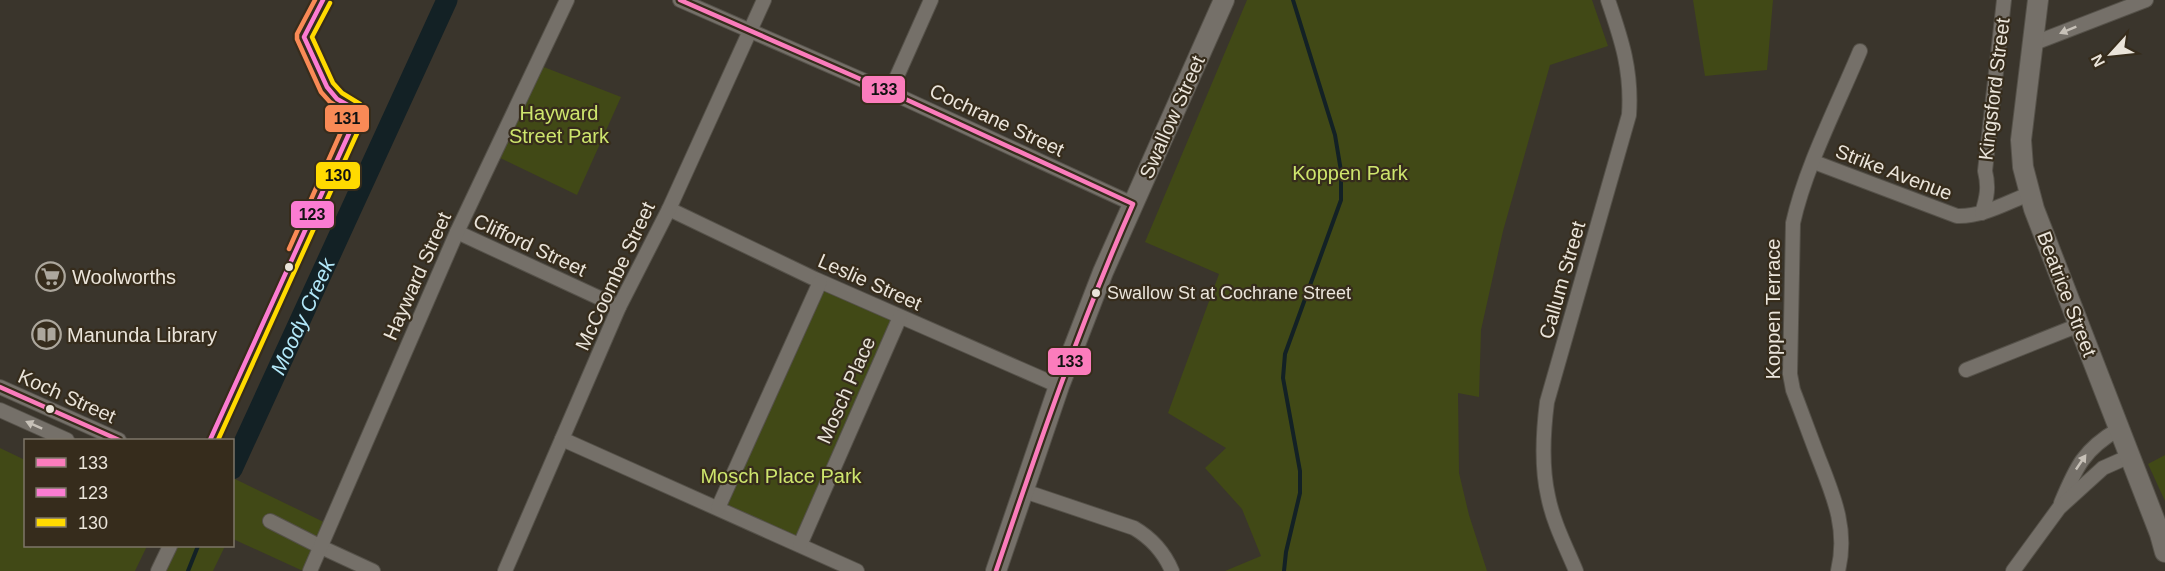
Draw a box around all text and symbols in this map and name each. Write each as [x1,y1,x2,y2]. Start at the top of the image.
street label: Kingsford Street [1974,16,2014,162]
north arrow [2081,24,2141,84]
one-way arrow [2059,26,2077,35]
street label: Swallow Street [1135,52,1209,182]
text: N [2088,52,2108,70]
line badge: 133 [861,75,906,104]
street label: Cochrane Street [926,79,1068,161]
text: 133 [871,81,897,98]
park label: Hayward Street Park [509,102,610,147]
line badge: 131 [324,104,370,133]
text: 131 [334,110,360,127]
street label: Strike Avenue [1833,140,1955,204]
line badge: 130 [315,161,361,190]
park label: Koppen Park [1292,162,1409,184]
text: 130 [325,167,351,184]
street label: McCoombe Street [571,198,659,354]
line badge: 123 [290,200,335,229]
text: 123 [299,206,325,223]
street label: Hayward Street [379,208,455,343]
street label: Clifford Street [470,209,590,281]
street label: Callum Street [1535,218,1589,341]
street label: Beatrice Street [2033,228,2101,360]
street label: Koppen Terrace [1762,239,1784,379]
street label: Leslie Street [815,249,926,315]
water label: Moody Creek [266,253,339,378]
supermarket icon: Woolworths [35,261,67,293]
unlabelled marker [283,261,295,273]
place label: Woolworths [72,266,176,288]
place label: Swallow St at Cochrane Street [1107,283,1351,303]
marker: Swallow St at Cochrane Street [1090,287,1102,299]
library icon: Manunda Library [30,319,62,351]
place label: Manunda Library [67,324,217,346]
street label: Mosch Place [813,333,879,447]
line badge: 133 [1047,347,1092,376]
text: 133 [1057,353,1083,370]
street label: Koch Street [15,365,120,427]
unlabelled marker [44,403,56,415]
one-way arrow [25,421,42,430]
legend [24,439,234,547]
text: 133 [78,453,108,473]
one-way arrow [2075,454,2086,470]
park label: Mosch Place Park [700,465,863,487]
text: 123 [78,483,108,503]
text: 130 [78,513,108,533]

